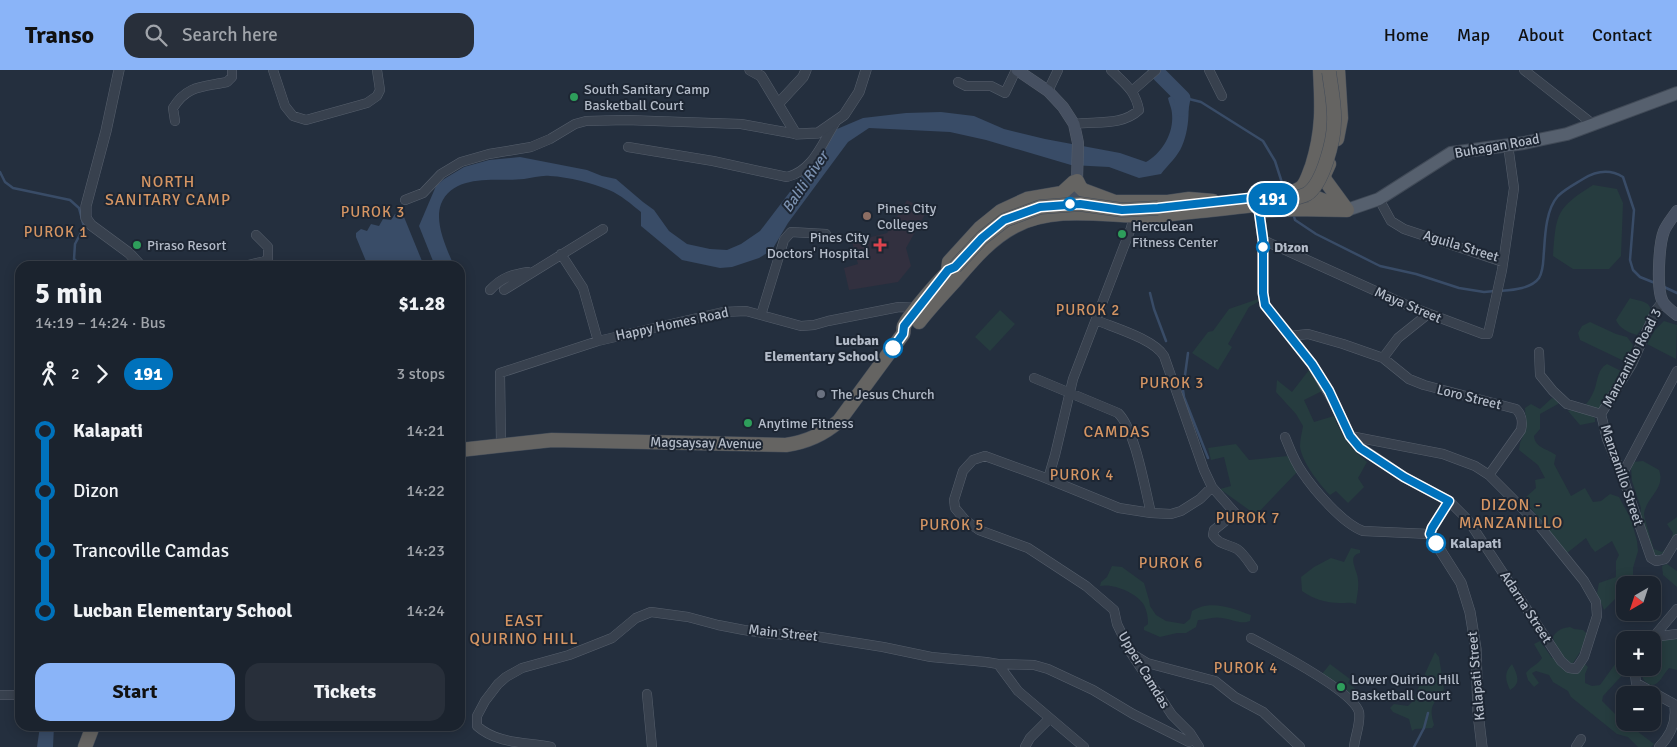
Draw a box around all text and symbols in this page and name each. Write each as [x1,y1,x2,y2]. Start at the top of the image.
search box [124,13,474,58]
text: Transo [25,20,94,50]
icon: search [142,21,170,49]
text: Search here [182,23,278,47]
text: Home [1384,24,1429,46]
text: Map [1457,24,1490,46]
text: About [1518,24,1564,46]
text: Contact [1592,24,1652,46]
place label: South Sanitary Camp Basketball Court [584,81,710,114]
marker: South Sanitary Camp Basketball Court [568,91,580,103]
street label: Buhagan Road [1453,130,1541,162]
water label: Balili River [778,146,833,216]
district label: NORTH SANITARY CAMP [105,172,231,210]
line badge: 191 [1244,183,1302,215]
text: 191 [1258,188,1288,210]
unlabelled marker [1063,197,1077,211]
place label: Pines City Colleges [877,200,937,233]
district label: PUROK 3 [341,203,405,221]
marker: Pines City Colleges [861,210,873,222]
place label: Herculean Fitness Center [1132,218,1219,251]
district label: PUROK 1 [24,223,88,241]
street label: Aguila Street [1421,226,1501,266]
marker: Herculean Fitness Center [1116,228,1128,240]
place label: Pines City Doctors' Hospital [767,229,869,262]
place label: Piraso Resort [147,237,226,254]
marker: Pines City Doctors' Hospital [873,238,887,252]
marker: Piraso Resort [131,239,143,251]
place label: Dizon [1274,239,1309,256]
marker: Dizon [1256,240,1270,254]
text: 5 min [35,277,103,311]
street label: Maya Street [1372,283,1444,327]
text: $1.28 [399,292,445,316]
district label: PUROK 2 [1056,301,1120,319]
street label: Happy Homes Road [614,304,730,344]
street label: Manzanillo Road 3 [1599,306,1665,410]
text: 14:19 – 14:24 · Bus [35,313,166,333]
place label: Lucban Elementary School [764,332,880,365]
marker: Lucban Elementary School [883,338,903,358]
icon: walk [35,360,63,388]
icon: forward [88,360,116,388]
text: 191 [134,363,163,385]
text: 2 [71,364,80,384]
text: 3 stops [397,364,445,384]
district label: PUROK 3 [1140,374,1204,392]
street label: Loro Street [1435,381,1503,413]
place label: The Jesus Church [831,386,935,403]
marker: The Jesus Church [815,388,827,400]
place label: Anytime Fitness [758,415,854,432]
marker: Anytime Fitness [742,417,754,429]
text: Kalapati [73,419,143,443]
text: 14:21 [406,421,445,441]
district label: CAMDAS [1083,422,1151,442]
street label: Manzanillo Street [1597,422,1647,528]
street label: Magsaysay Avenue [650,434,762,452]
district label: PUROK 4 [1050,466,1114,484]
text: Dizon [73,479,119,503]
text: 14:22 [406,481,445,501]
district label: DIZON - MANZANILLO [1459,495,1563,533]
district label: PUROK 7 [1216,509,1280,527]
district label: PUROK 5 [920,516,984,534]
marker: Kalapati [1426,533,1446,553]
place label: Kalapati [1450,535,1502,552]
text: Trancoville Camdas [73,539,229,563]
text: 14:23 [406,541,445,561]
district label: PUROK 6 [1139,554,1203,572]
street label: Adarna Street [1496,568,1556,646]
north arrow [1616,576,1661,621]
map controls [1616,576,1661,731]
text: Lucban Elementary School [73,599,292,623]
text: 14:24 [406,601,445,621]
district label: EAST QUIRINO HILL [470,611,578,649]
street label: Main Street [748,621,819,645]
street label: Upper Camdas [1114,628,1174,712]
street label: Kalapati Street [1464,631,1488,721]
button: + [1616,631,1661,676]
district label: PUROK 4 [1214,659,1278,677]
button: Start [35,663,235,721]
button: Tickets [245,663,445,721]
place label: Lower Quirino Hill Basketball Court [1351,671,1459,704]
marker: Lower Quirino Hill Basketball Court [1335,681,1347,693]
button: − [1616,686,1661,731]

